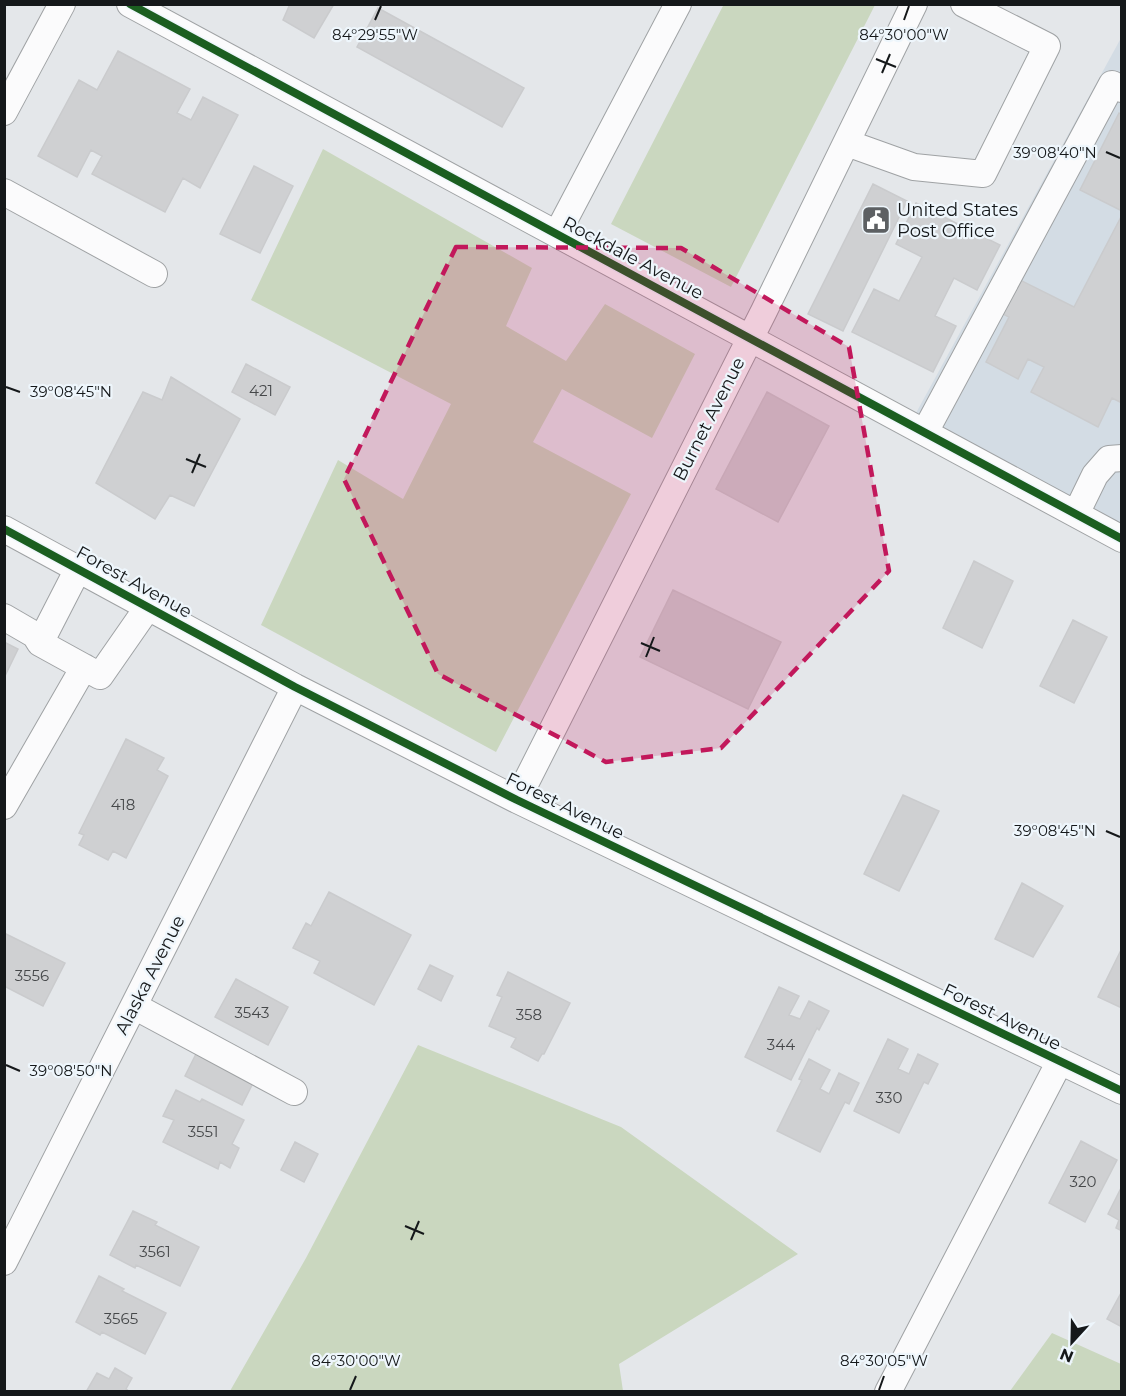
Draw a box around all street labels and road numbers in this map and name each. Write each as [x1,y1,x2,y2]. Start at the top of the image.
street label: Rockdale Avenue [559,212,707,304]
street label: Burnet Avenue [668,353,750,484]
street label: Forest Avenue [72,541,196,623]
street label: Forest Avenue [502,768,628,844]
street label: Alaska Avenue [110,912,190,1038]
street label: Forest Avenue [939,979,1065,1055]

